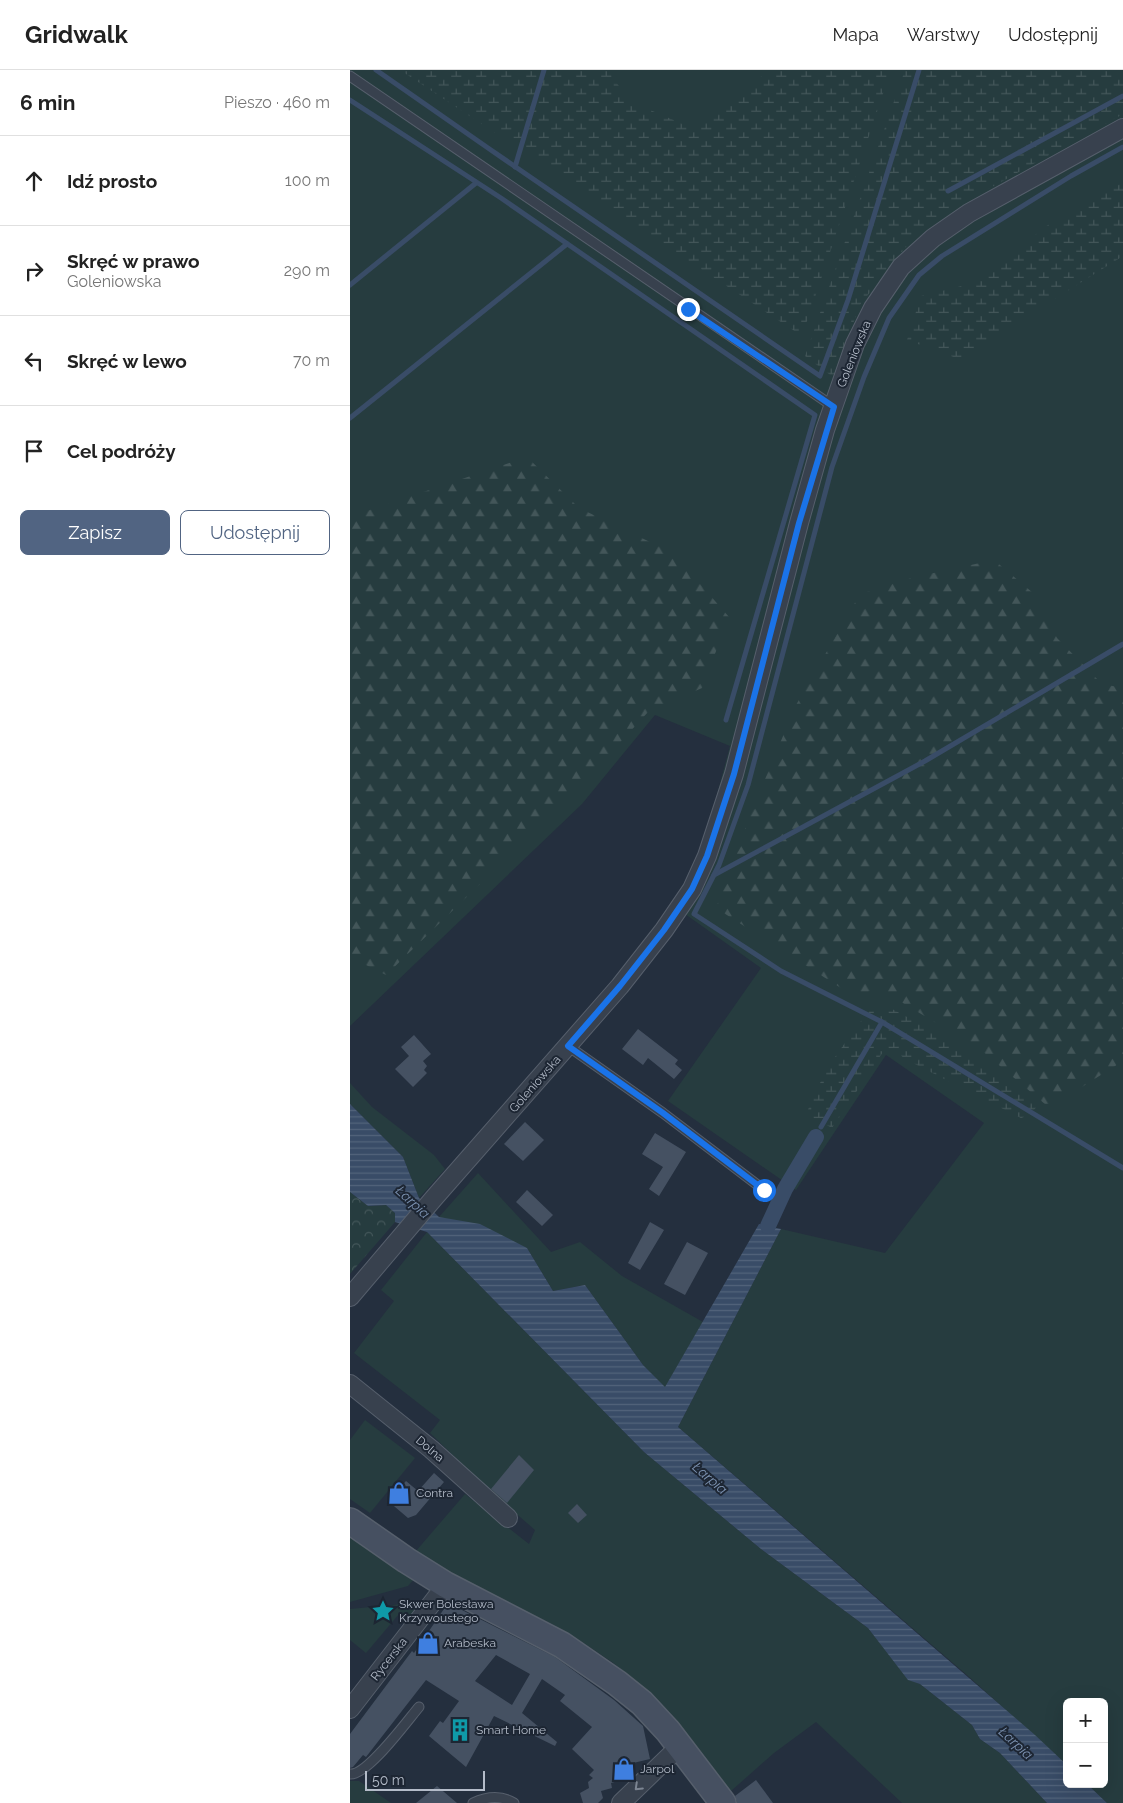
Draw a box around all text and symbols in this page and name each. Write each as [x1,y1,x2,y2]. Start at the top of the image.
text: Gridwalk [25,20,128,49]
text: Mapa [832,24,879,45]
text: Warstwy [907,24,980,45]
text: Udostępnij [1008,24,1098,45]
text: 6 min [20,90,75,115]
text: Pieszo · 460 m [224,93,330,112]
icon: ahead [20,167,48,195]
text: Idź prosto [67,170,157,192]
text: 100 m [285,171,330,190]
text: Skręć w prawo [67,250,200,272]
icon: right [20,257,48,285]
text: 290 m [284,261,330,280]
text: Goleniowska [67,272,161,291]
route end [677,298,700,321]
street label: Goleniowska [834,319,874,389]
icon: left [20,347,48,375]
text: Skręć w lewo [67,350,187,372]
text: 70 m [293,351,330,370]
icon: arrive [20,437,48,465]
text: Cel podróży [67,440,176,462]
button: Zapisz [20,510,170,555]
button: Udostępnij [180,510,330,555]
street label: Goleniowska [506,1053,564,1115]
route start [753,1179,776,1202]
water label: Łarpia [393,1182,433,1222]
street label: Dolna [413,1433,447,1465]
water label: Łarpia [689,1459,731,1497]
shop icon: Contra [386,1480,412,1506]
place label: Contra [416,1486,453,1500]
place label: Skwer Bolesława Krzywoustego [399,1597,493,1625]
place icon: Skwer Bolesława Krzywoustego [370,1598,396,1624]
shop icon: Arabeska [415,1630,441,1656]
street label: Rycerska [368,1635,410,1683]
place label: Arabeska [444,1636,496,1650]
map controls [1063,1698,1108,1788]
button: + [1063,1698,1108,1743]
building icon: Smart Home [447,1717,473,1743]
place label: Smart Home [476,1723,546,1737]
water label: Łarpia [996,1723,1036,1763]
button: − [1063,1743,1108,1788]
shop icon: Jarpol [611,1756,637,1782]
place label: Jarpol [640,1762,675,1776]
scale bar [365,1768,485,1791]
text: 50 m [372,1772,405,1788]
one-way arrow [635,1781,644,1790]

